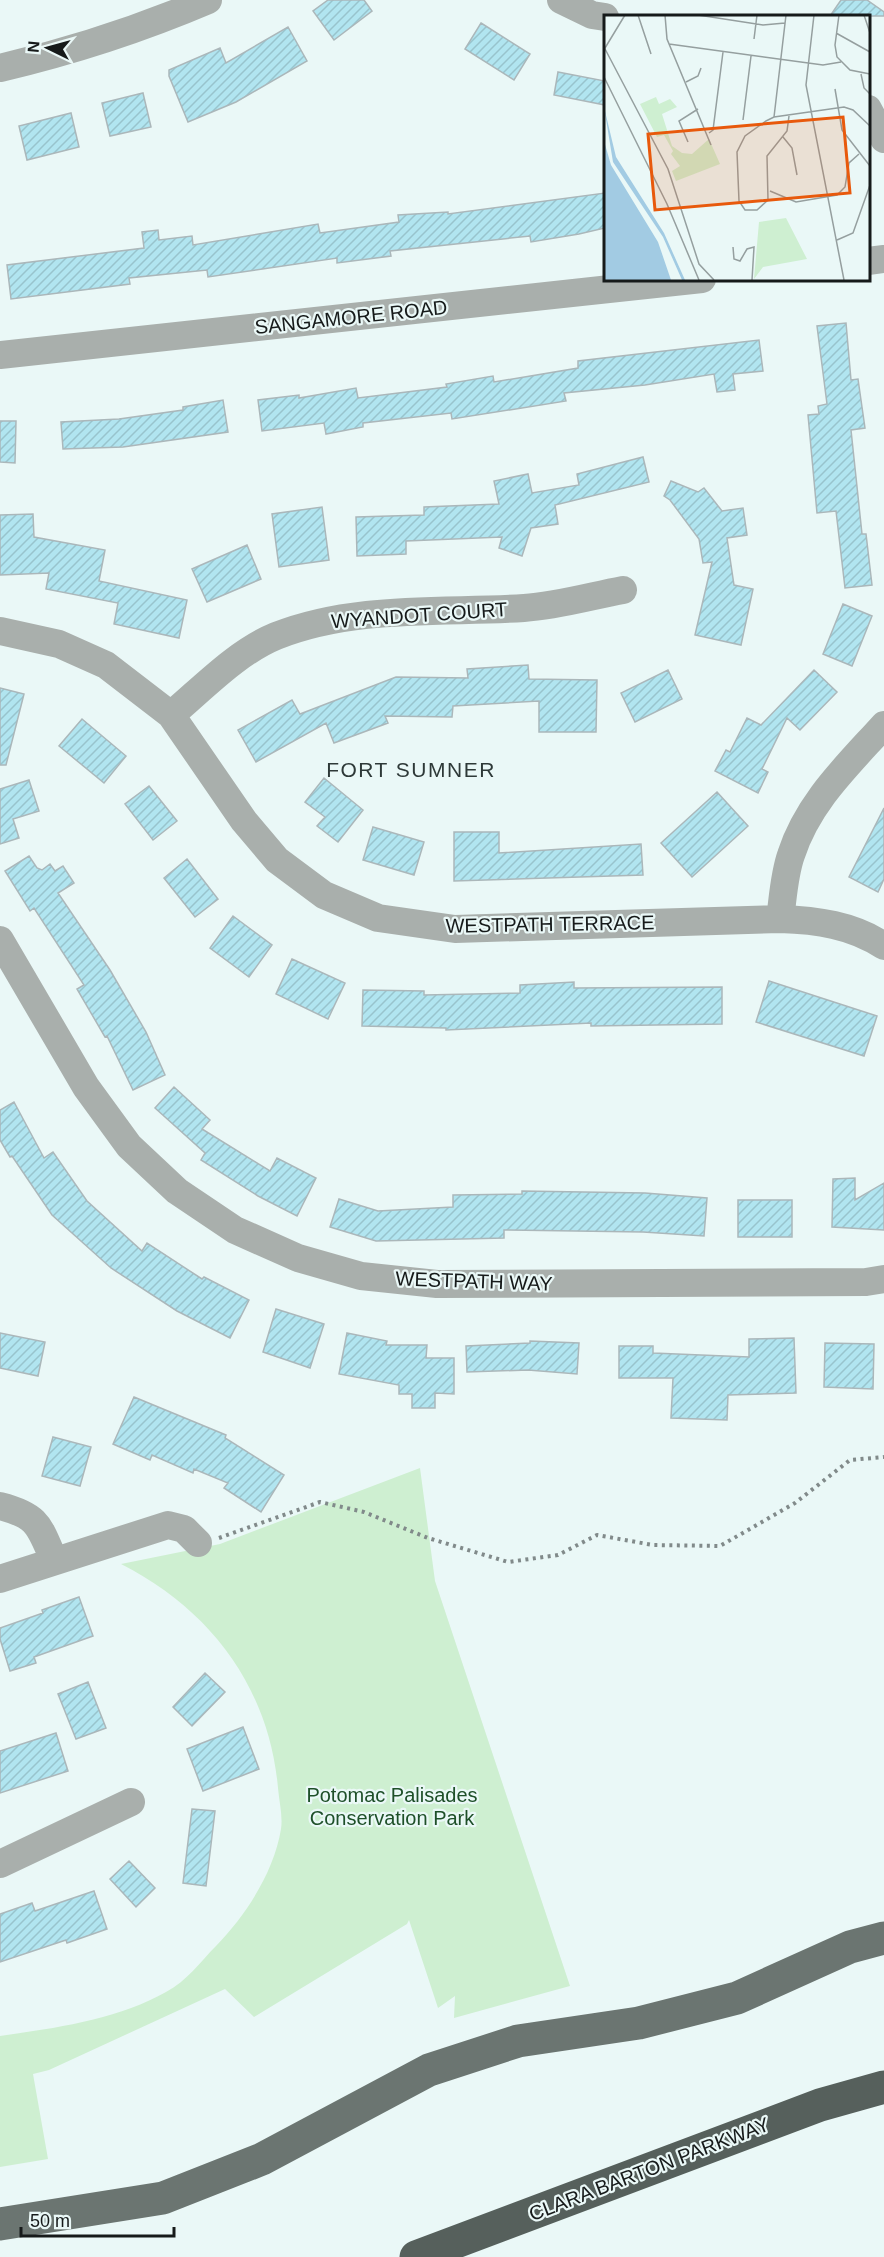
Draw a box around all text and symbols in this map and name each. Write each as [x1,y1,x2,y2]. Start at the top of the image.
inset map [604,15,869,280]
north arrow [18,18,78,78]
text: N [25,40,43,53]
street label: SANGAMORE ROAD [254,296,448,338]
street label: WYANDOT COURT [330,598,508,632]
district label: FORT SUMNER [326,758,496,781]
street label: WESTPATH TERRACE [445,911,655,937]
street label: WESTPATH WAY [395,1267,553,1295]
park label: Potomac Palisades Conservation Park [306,1784,478,1829]
street label: CLARA BARTON PARKWAY [526,2113,772,2225]
scale bar [21,2200,174,2238]
text: 50 m [30,2211,70,2231]

